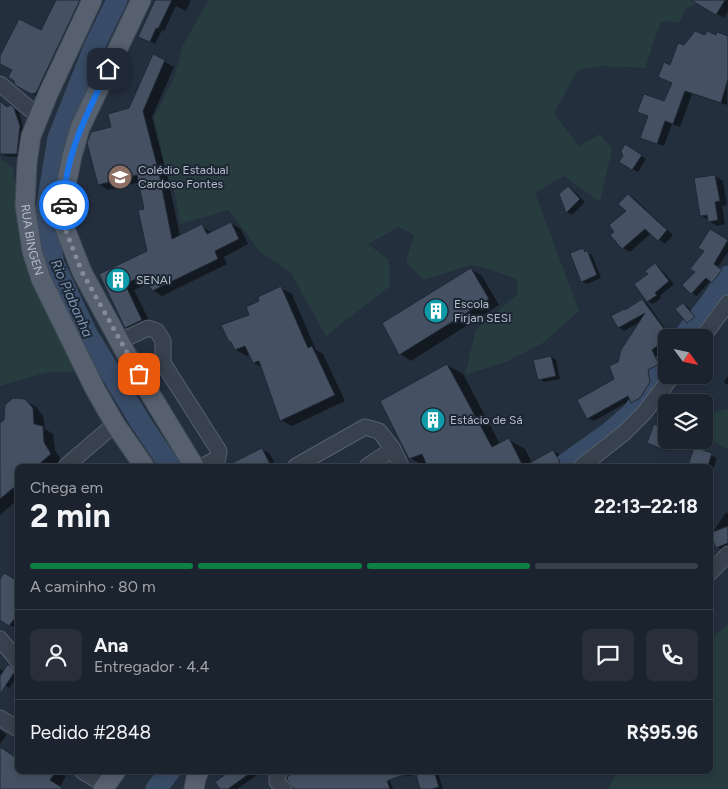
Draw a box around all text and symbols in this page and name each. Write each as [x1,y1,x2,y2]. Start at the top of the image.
pin [87,48,129,90]
icon: home [94,55,122,83]
place label: Colédio Estadual Cardoso Fontes [138,163,228,191]
school or university icon: Colédio Estadual Cardoso Fontes [107,164,133,190]
courier [39,180,89,230]
icon: car [50,191,78,219]
street label: RUA BINGEN [18,203,46,277]
water label: Rio Piabanha [47,257,96,340]
building icon: SENAI [105,267,131,293]
place label: SENAI [136,273,171,287]
place label: Escola Firjan SESI [454,297,511,325]
building icon: Escola Firjan SESI [423,298,449,324]
north arrow [658,329,712,384]
map controls [658,329,713,449]
pin [118,353,160,395]
icon: bag [125,360,153,388]
button: layers [658,394,713,449]
building icon: Estácio de Sá [420,407,446,433]
place label: Estácio de Sá [450,413,523,427]
text: Chega em [30,478,103,497]
text: 22:13–22:18 [594,495,698,518]
text: 2 min [30,497,111,535]
text: A caminho · 80 m [30,577,156,596]
button: person [30,629,82,681]
button: chat [582,629,634,681]
button: phone [646,629,698,681]
text: Ana [94,634,129,657]
text: Entregador · 4.4 [94,657,209,676]
text: Pedido #2848 [30,721,151,744]
text: R$95.96 [626,721,698,744]

